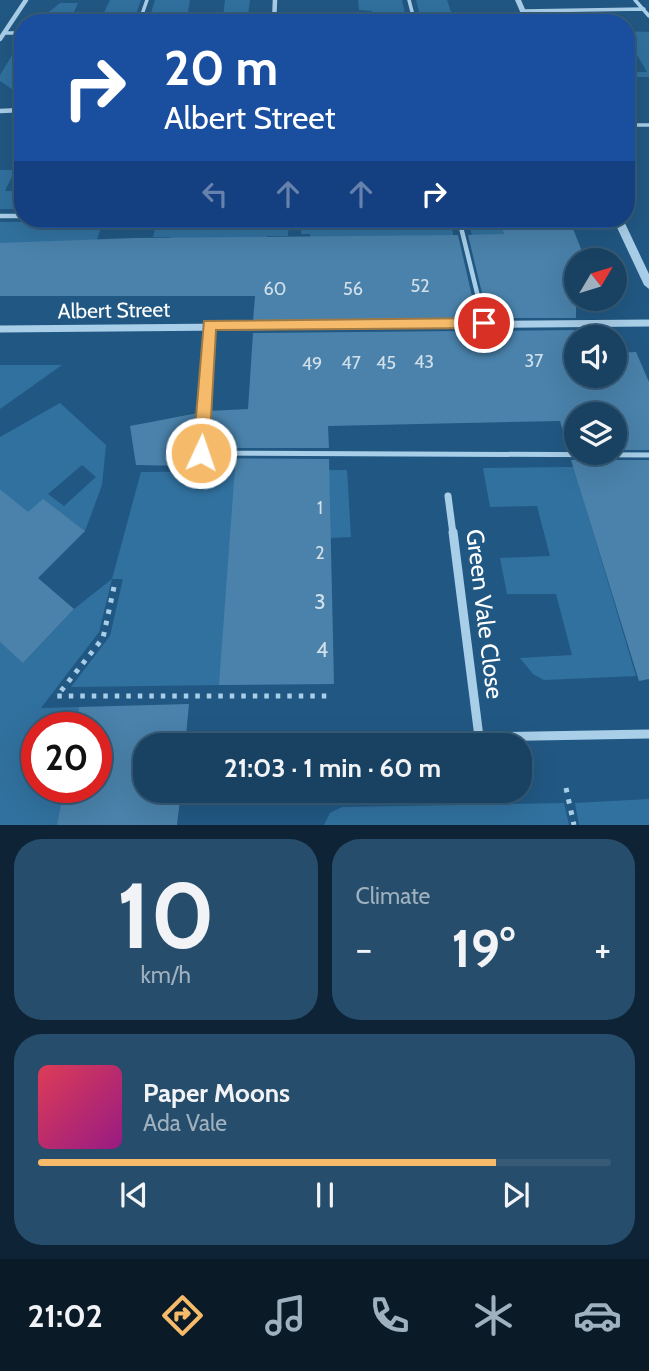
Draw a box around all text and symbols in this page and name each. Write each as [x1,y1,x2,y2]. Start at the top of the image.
text: 20 m [164,38,278,97]
icon: right [49,42,140,133]
text: Albert Street [164,98,336,137]
icon: left [196,175,234,213]
icon: ahead [269,175,307,213]
icon: ahead [342,175,380,213]
icon: right [415,175,453,213]
north arrow [564,248,626,312]
map controls [564,248,627,465]
house number: 52 [410,275,430,297]
house number: 60 [264,278,286,300]
house number: 56 [343,278,363,300]
pin [454,293,514,353]
street label: Albert Street [58,297,170,323]
icon: arrive [465,304,503,342]
button: sound [564,325,627,388]
house number: 37 [525,350,543,372]
house number: 43 [414,351,434,373]
house number: 47 [341,352,361,374]
house number: 45 [376,352,396,374]
house number: 49 [302,353,322,375]
button: layers [564,402,627,465]
position arrow [164,416,238,490]
house number: 1 [317,497,323,519]
street label: Green Vale Close [460,527,510,701]
house number: 2 [315,542,325,564]
house number: 3 [314,589,326,614]
house number: 4 [316,637,328,662]
speed limit sign: 20 [21,712,112,803]
text: 21:03 · 1 min · 60 m [224,752,441,784]
text: 10 [117,860,215,971]
text: Climate [356,882,430,910]
text: 19° [452,917,515,980]
text: − [356,925,372,972]
text: + [594,925,611,972]
text: km/h [141,961,191,989]
text: Paper Moons [143,1077,290,1109]
text: Ada Vale [143,1109,227,1137]
icon: previous [115,1176,153,1214]
icon: pause [306,1176,344,1214]
icon: next [497,1176,535,1214]
icon: directions [158,1291,207,1340]
icon: music [261,1291,310,1340]
icon: phone [365,1291,414,1340]
icon: climate [469,1291,518,1340]
icon: car [573,1291,622,1340]
text: 21:02 [27,1296,103,1335]

